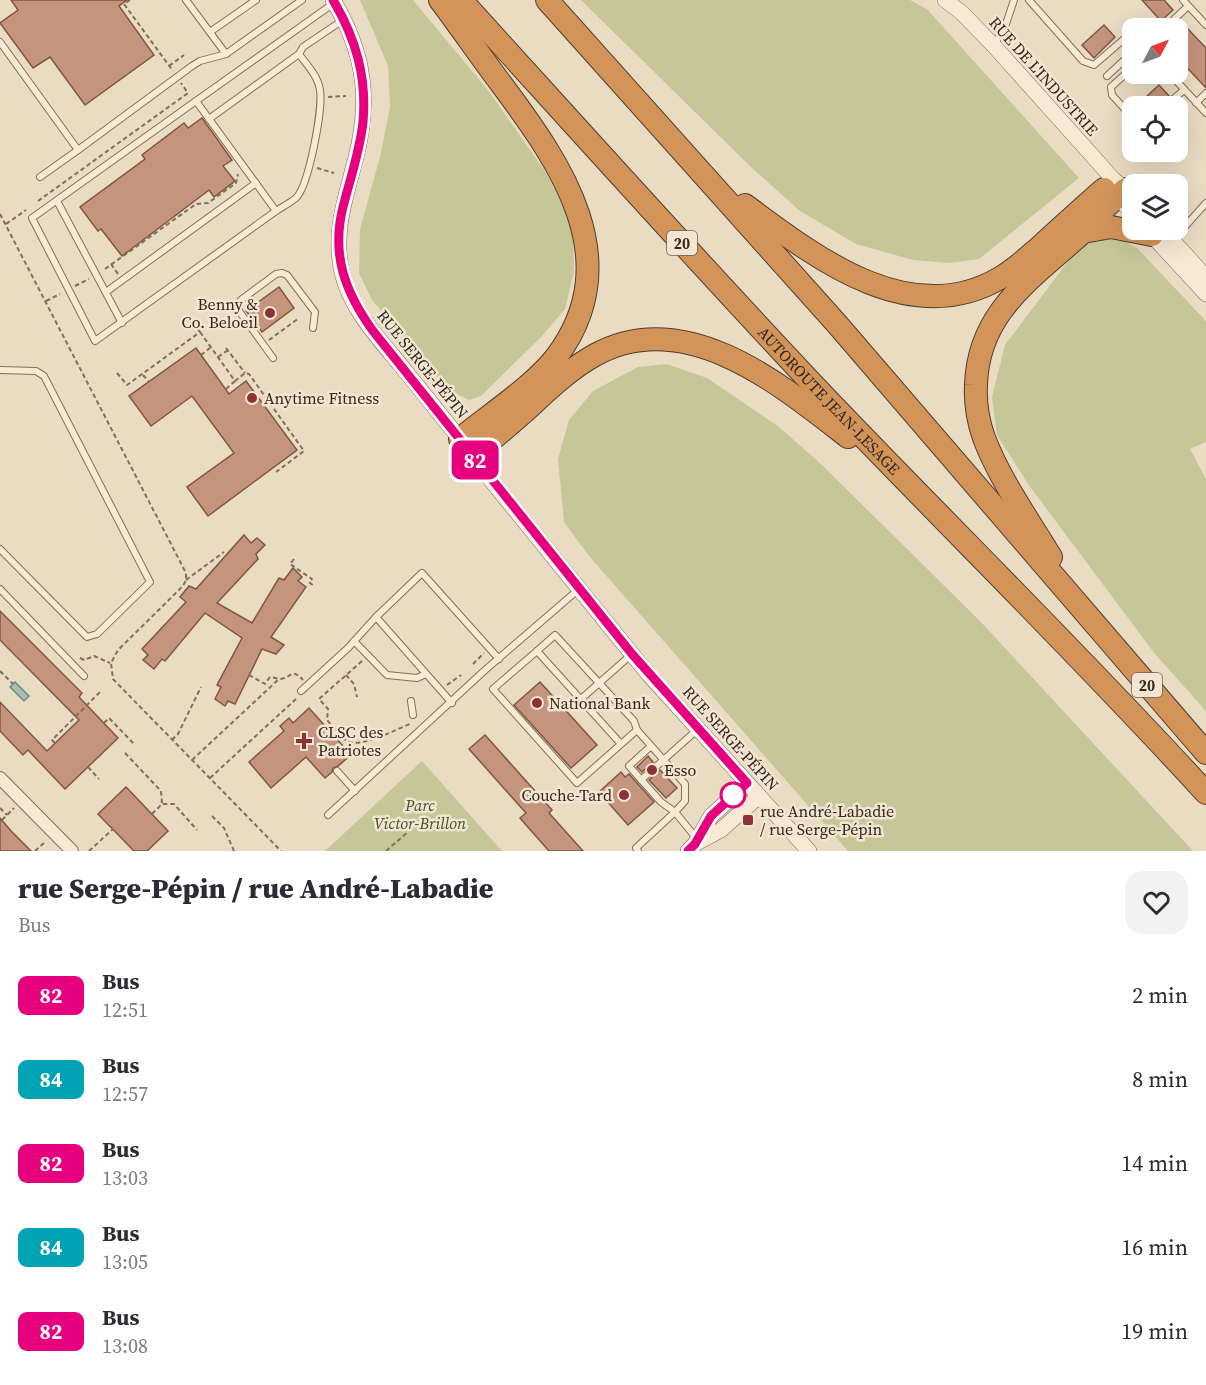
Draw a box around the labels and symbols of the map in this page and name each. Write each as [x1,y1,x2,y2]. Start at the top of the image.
street label: RUE DE L'INDUSTRIE [985,12,1104,141]
north arrow [1122,18,1188,84]
road number: 20 [667,231,697,255]
place label: Benny & Co. Beloeil [182,293,258,333]
street label: RUE SERGE-PÉPIN [372,305,474,423]
marker: Benny & Co. Beloeil [263,306,277,320]
street label: AUTOROUTE JEAN-LESAGE [753,322,905,480]
place label: Anytime Fitness [264,387,379,409]
marker: Anytime Fitness [245,391,259,405]
line badge: 82 [448,440,502,480]
road number: 20 [1132,673,1162,697]
street label: RUE SERGE-PÉPIN [678,681,784,795]
place label: National Bank [549,692,651,714]
marker: National Bank [530,696,544,710]
place label: CLSC des Patriotes [318,721,384,761]
marker: CLSC des Patriotes [295,732,313,750]
place label: Esso [664,759,697,781]
marker: Esso [645,763,659,777]
unlabelled marker [720,782,746,808]
place label: Couche-Tard [521,784,612,806]
marker: Couche-Tard [617,788,631,802]
park label: Parc Victor-Brillon [374,794,466,834]
place label: rue André-Labadie / rue Serge-Pépin [760,800,894,840]
marker: rue André-Labadie / rue Serge-Pépin [741,813,755,827]

